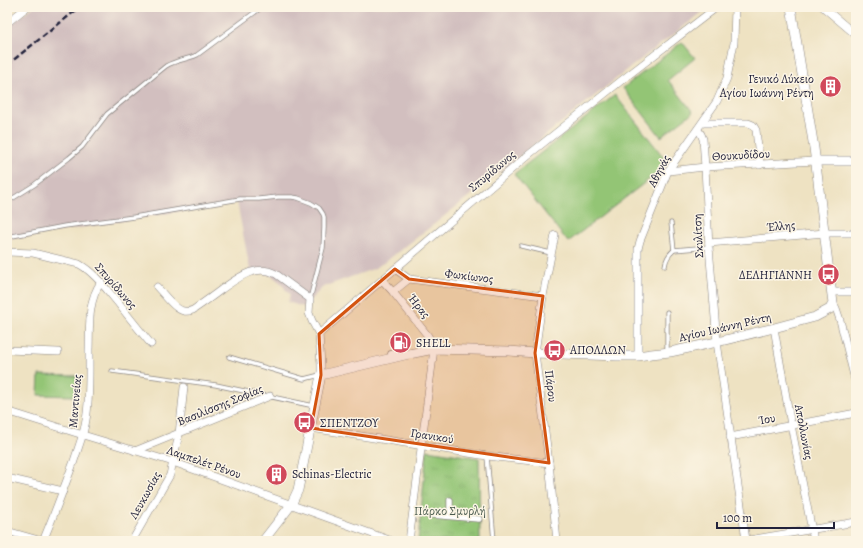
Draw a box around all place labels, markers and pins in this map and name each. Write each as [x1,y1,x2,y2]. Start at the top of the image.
place label: Γενικό Λύκειο Αγίου Ιωάννη Ρέντη [719,71,814,101]
building icon: Γενικό Λύκειο Αγίου Ιωάννη Ρέντη [817,73,843,99]
bus stop icon: ΔΕΛΗΓΙΑΝΝΗ [815,262,841,288]
place label: ΔΕΛΗΓΙΑΝΝΗ [739,267,812,283]
fuel station icon: SHELL [388,330,414,356]
place label: SHELL [416,335,451,351]
bus stop icon: ΑΠΟΛΛΩΝ [542,337,568,363]
place label: ΑΠΟΛΛΩΝ [569,342,626,358]
bus stop icon: ΣΠΕΝΤΖΟΥ [292,410,318,436]
place label: ΣΠΕΝΤΖΟΥ [320,415,379,431]
building icon: Schinas-Electric [263,461,289,487]
place label: Schinas-Electric [292,466,372,482]

